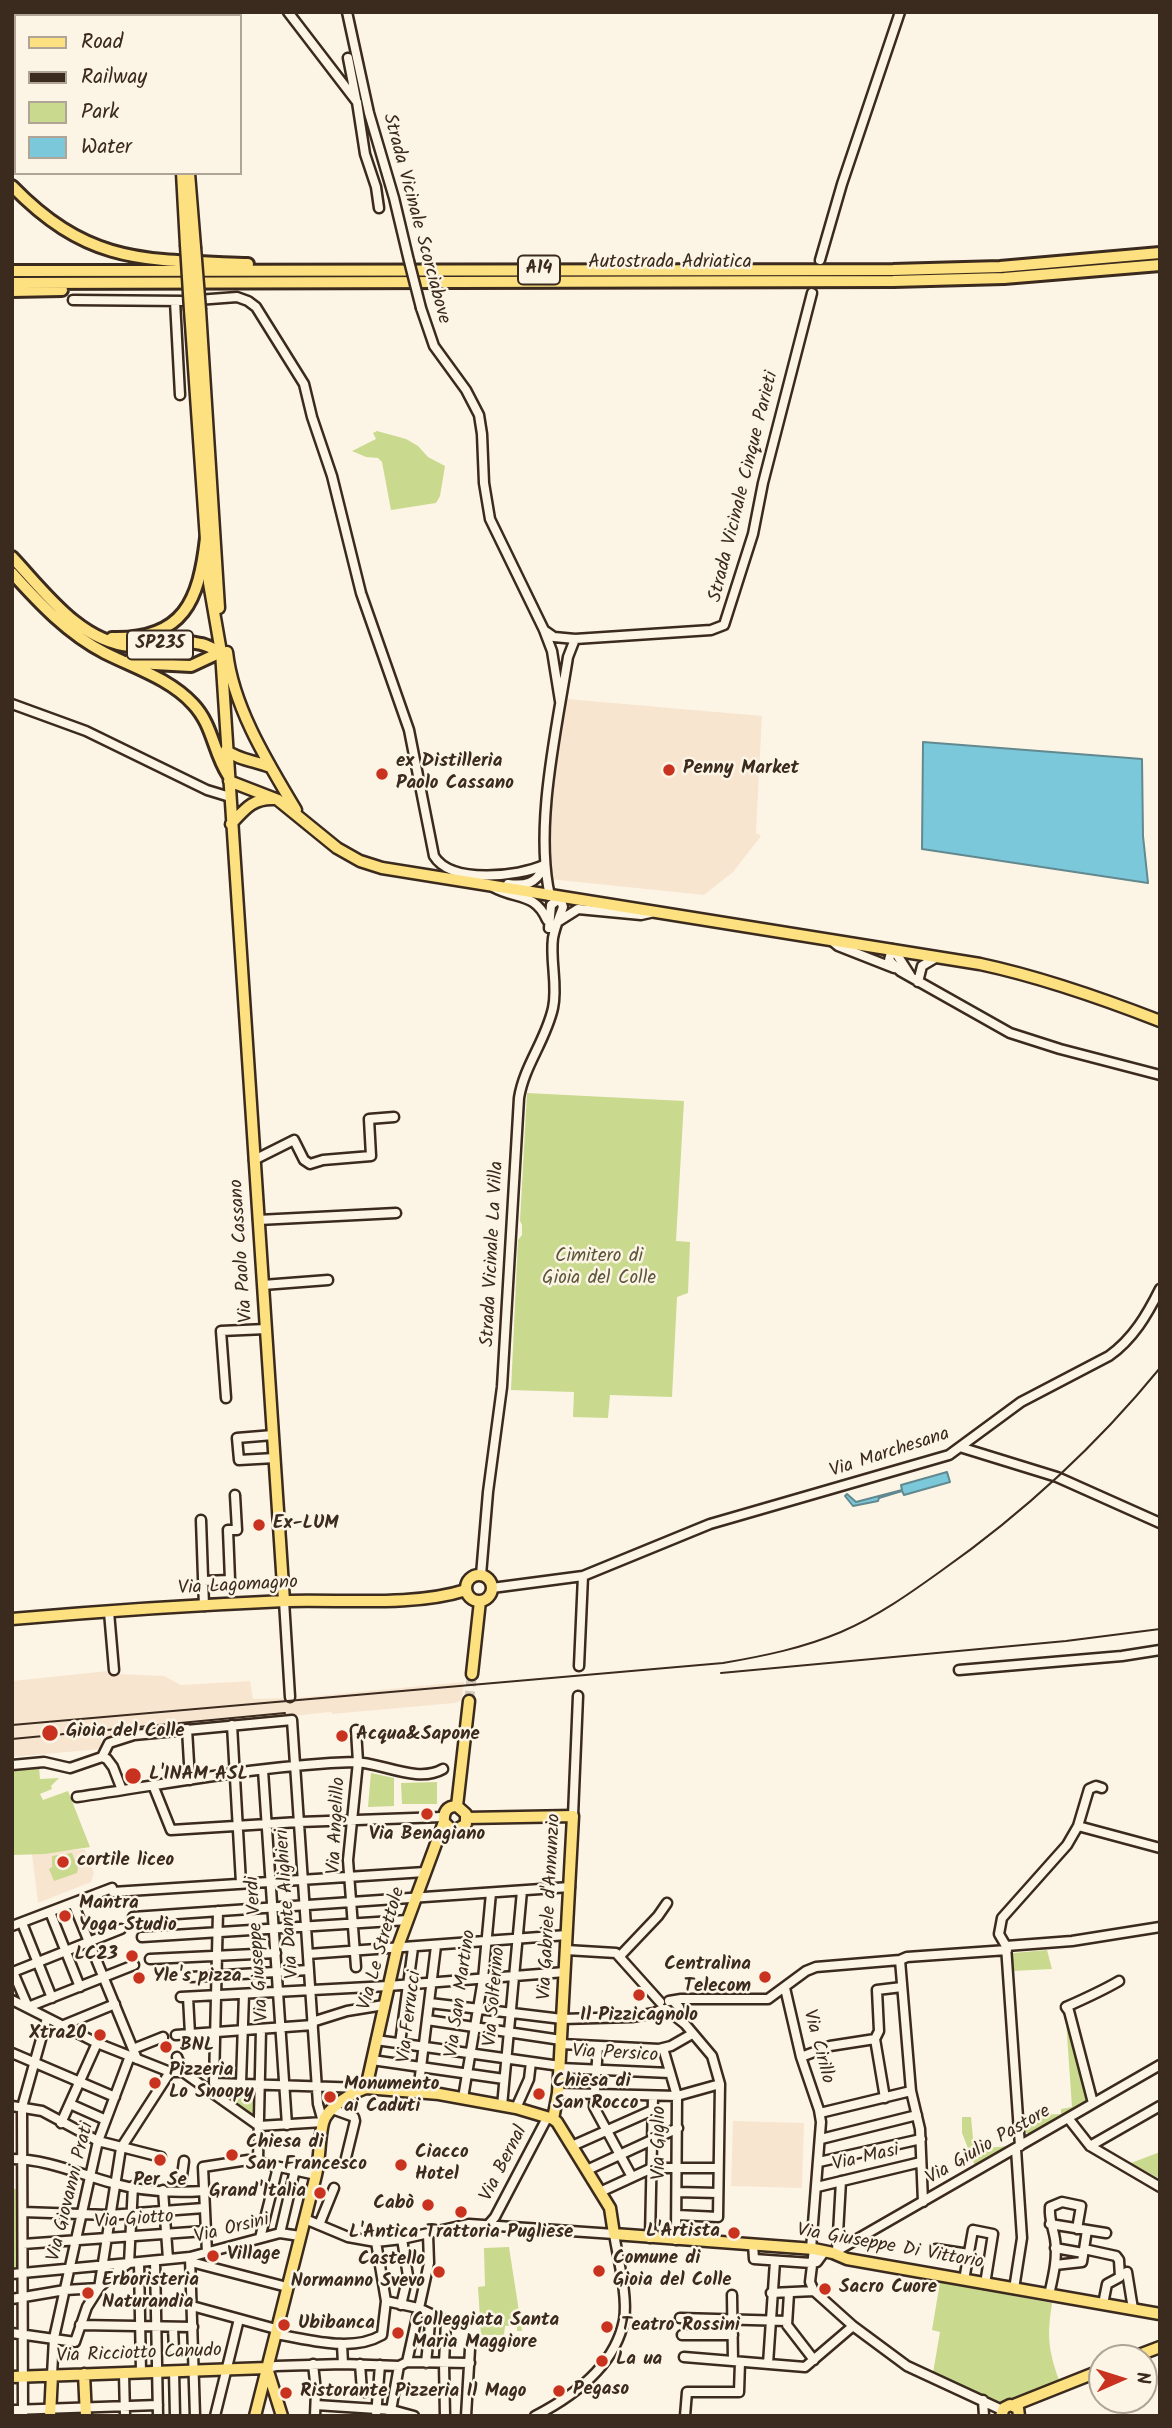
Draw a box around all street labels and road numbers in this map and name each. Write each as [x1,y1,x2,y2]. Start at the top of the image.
street label: Strada Vicinale Scorciabove [376,111,454,327]
street label: Autostrada Adriatica [588,253,752,275]
road number: A14 [518,256,560,284]
street label: Strada Vicinale Cinque Parieti [705,369,785,605]
road number: SP235 [127,630,193,660]
street label: Strada Vicinale La Villa [478,1161,510,1347]
street label: Via Paolo Cassano [227,1178,259,1324]
street label: Via Marchesana [827,1424,953,1484]
street label: Via Lagomagno [178,1572,298,1602]
street label: Via Angelillo [324,1777,352,1875]
street label: Via Gabriele d'Annunzio [535,1813,567,2001]
street label: Via Dante Alighieri [272,1828,306,1980]
street label: Via Giuseppe Verdi [243,1875,275,2023]
street label: Via Le Strettole [355,1885,411,2013]
street label: Via San Martino [442,1929,482,2059]
street label: Via Solferino [480,1946,512,2048]
street label: Via Ferrucci [394,1970,428,2064]
street label: Via Cirillo [796,2007,838,2087]
street label: Via Persico [571,2041,659,2069]
street label: Via Giulio Pastore [923,2101,1055,2191]
street label: Via Giglio [650,2106,672,2180]
street label: Via Giovanni Prati [44,2120,100,2264]
street label: Via Bernal [476,2122,534,2206]
street label: Via Masi [830,2140,902,2178]
street label: Via Giotto [94,2207,174,2235]
street label: Via Orsini [192,2210,272,2250]
street label: Via Giuseppe Di Vittorio [795,2220,985,2276]
street label: Via Ricciotto Canudo [56,2341,222,2369]

